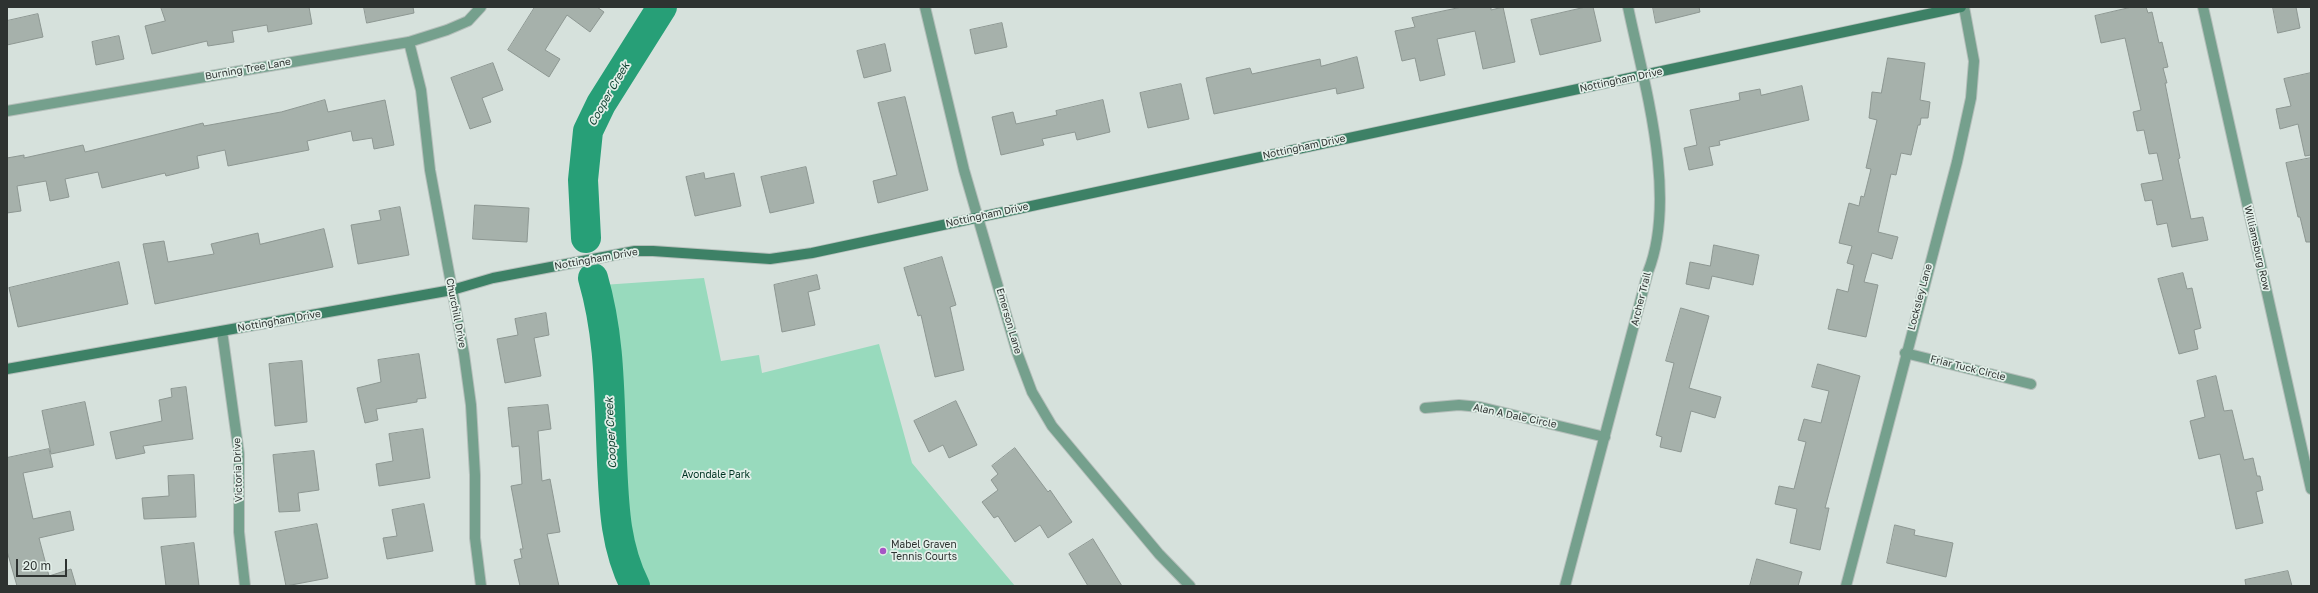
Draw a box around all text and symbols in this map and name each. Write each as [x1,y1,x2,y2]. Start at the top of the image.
street label: Burning Tree Lane [204,56,292,82]
water label: Cooper Creek [585,60,633,128]
street label: Nottingham Drive [1578,65,1664,95]
street label: Nottingham Drive [1261,132,1347,162]
street label: Nottingham Drive [944,200,1030,230]
street label: Williamsburg Row [2241,205,2273,291]
street label: Nottingham Drive [553,246,639,272]
street label: Locksley Lane [1905,263,1935,331]
street label: Archer Trail [1629,271,1653,327]
street label: Churchill Drive [443,277,469,349]
street label: Emerson Lane [994,287,1024,355]
street label: Nottingham Drive [236,308,322,334]
street label: Friar Tuck Circle [1929,353,2007,383]
water label: Cooper Creek [603,397,619,469]
street label: Alan A Dale Circle [1472,401,1558,431]
street label: Victoria Drive [231,438,245,502]
park label: Avondale Park [682,469,750,481]
place label: Mabel Graven Tennis Courts [891,539,957,562]
marker: Mabel Graven Tennis Courts [878,546,888,556]
scale bar [18,551,69,577]
text: 20 m [23,558,51,573]

